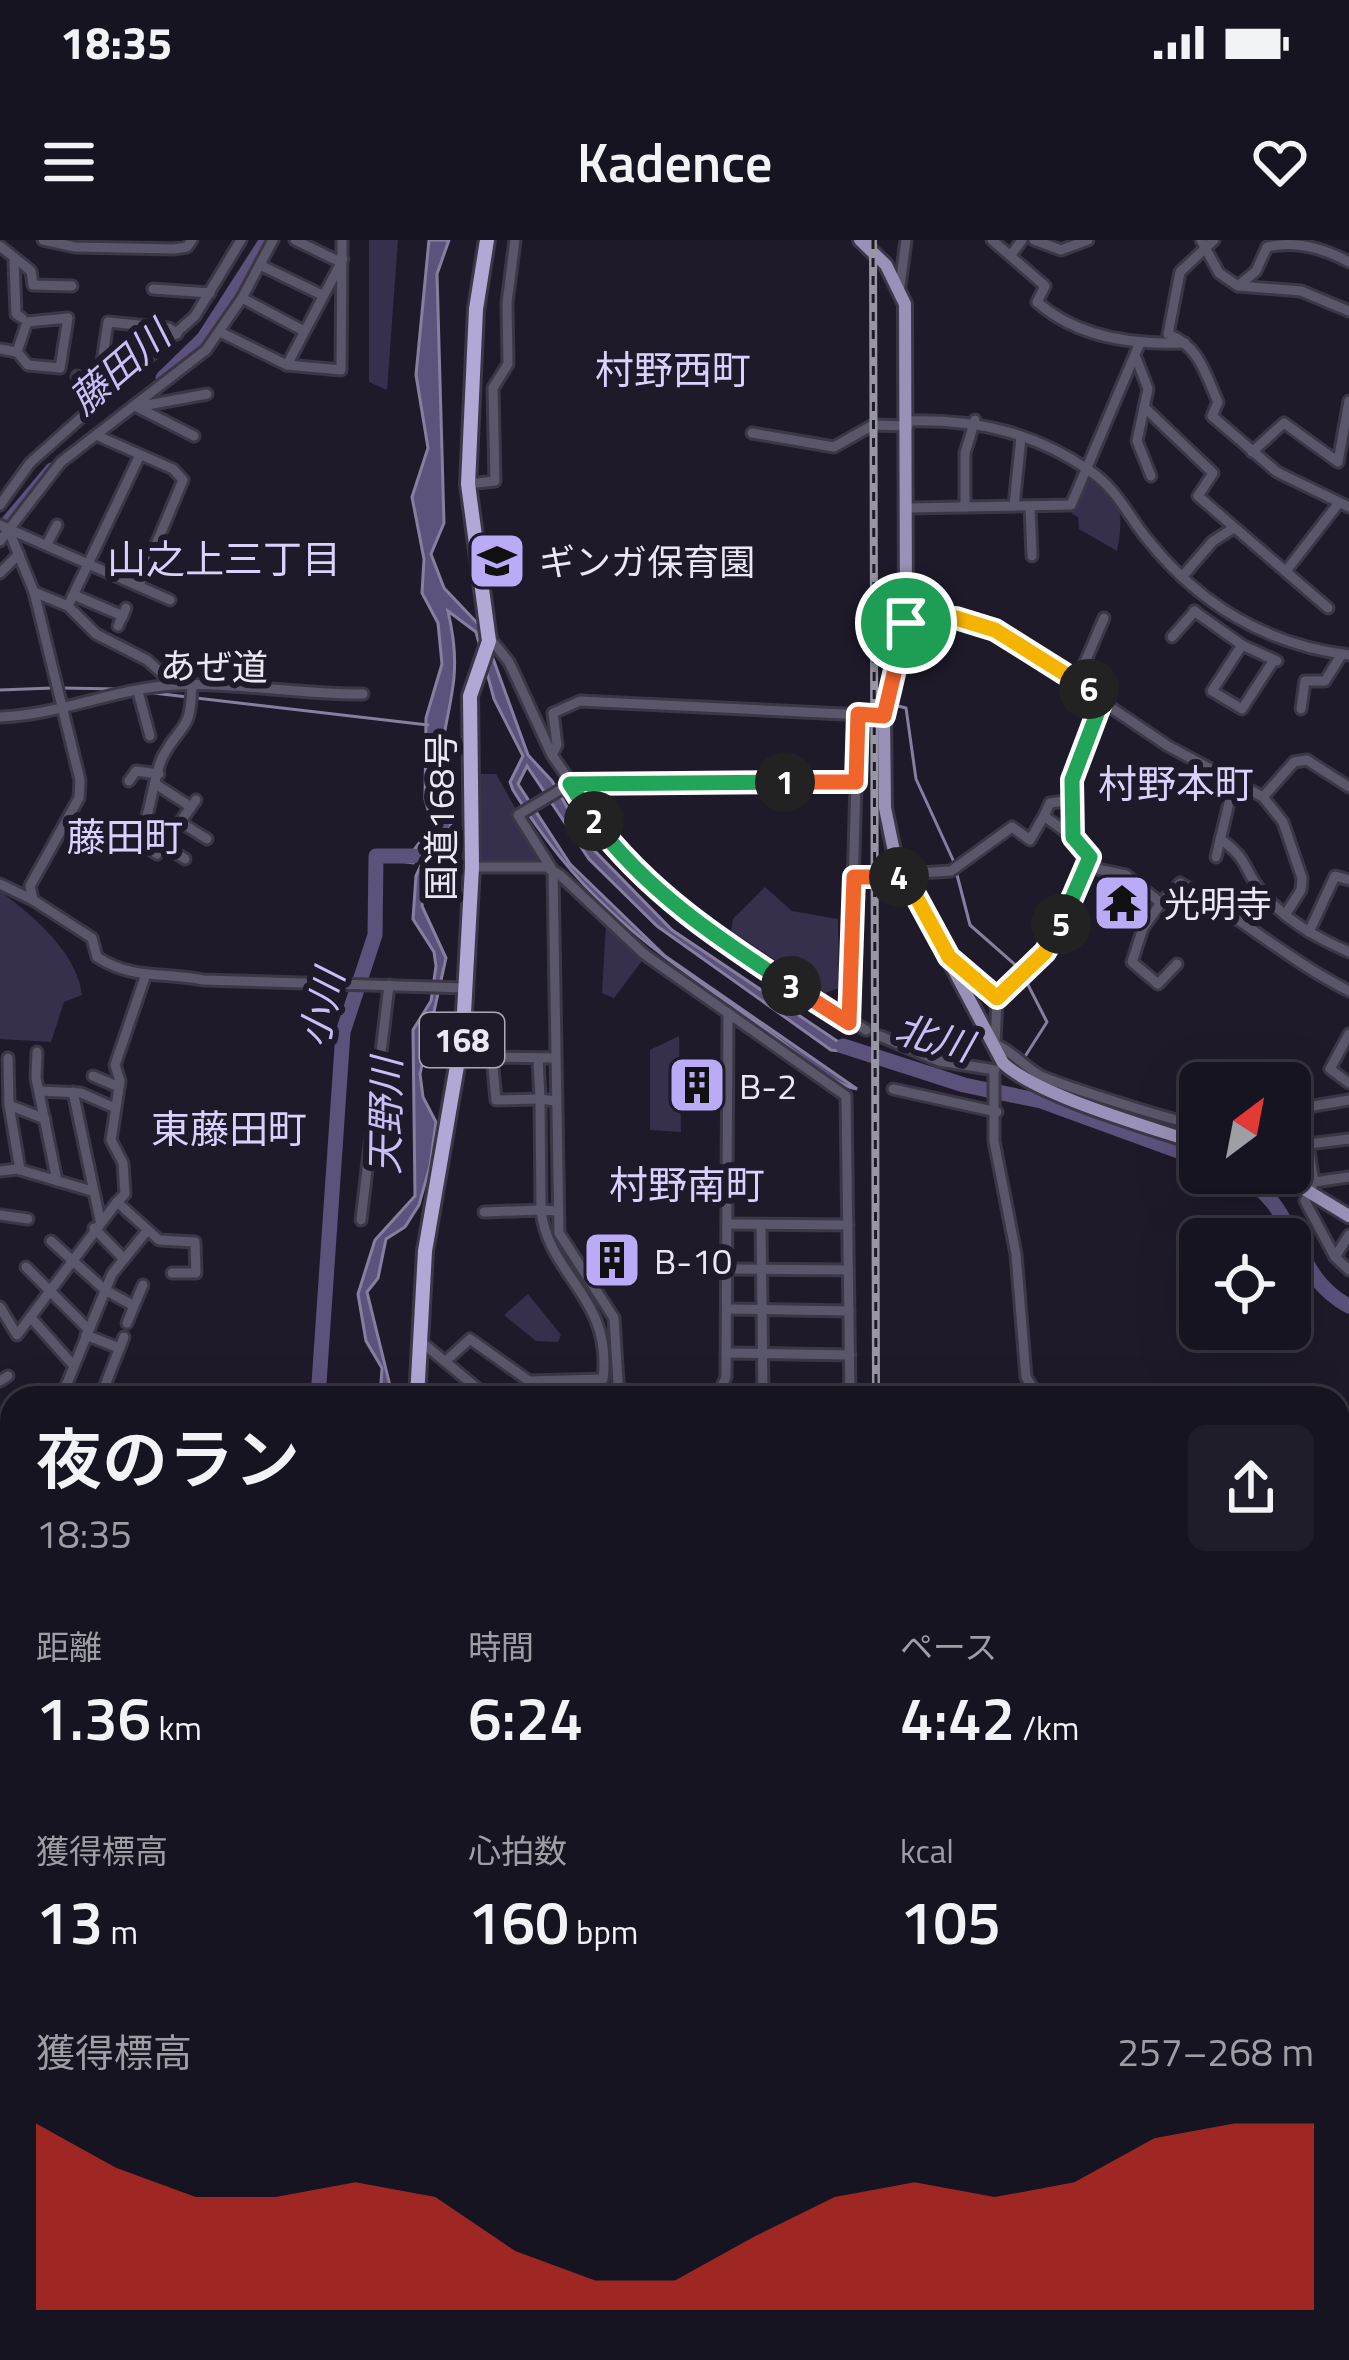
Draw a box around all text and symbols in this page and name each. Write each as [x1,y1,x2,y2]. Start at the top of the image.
text: 18:35 [60,8,172,76]
text: Kadence [577,121,772,203]
icon: menu [36,129,102,195]
icon: heart [1247,129,1313,195]
water label: 藤田川 [55,304,186,428]
district label: 村野西町 [595,340,751,399]
district label: 山之上三丁目 [107,529,341,588]
school or university icon: ギンガ保育園 [466,530,528,592]
place label: ギンガ保育園 [539,534,755,589]
pin [855,572,957,674]
icon: arrive [873,590,939,656]
street label: あぜ道 [160,638,268,694]
pin: 6 [1059,659,1119,719]
text: 6 [1080,664,1098,714]
street label: 国道168号 [413,733,468,901]
pin: 1 [755,752,815,812]
district label: 村野本町 [1098,754,1254,813]
text: 1 [776,757,794,807]
pin: 2 [564,791,624,851]
text: 2 [585,796,603,846]
district label: 藤田町 [66,807,184,866]
pin: 4 [869,847,929,907]
text: 4 [890,852,908,902]
temple icon: 光明寺 [1091,872,1153,934]
place label: 光明寺 [1164,876,1272,931]
pin: 5 [1031,894,1091,954]
text: 5 [1052,899,1070,949]
pin: 3 [761,956,821,1016]
water label: 小川 [283,959,359,1053]
text: 3 [782,961,800,1011]
water label: 北川 [889,998,983,1077]
road number: 168 [420,1013,504,1067]
water label: 天野川 [354,1053,416,1175]
building icon: B-2 [666,1054,728,1116]
place label: B-2 [739,1058,797,1113]
north arrow [1179,1062,1311,1194]
map controls [1179,1062,1311,1350]
district label: 東藤田町 [151,1099,307,1158]
district label: 村野南町 [609,1155,765,1214]
button: locate [1179,1218,1311,1350]
building icon: B-10 [581,1229,643,1291]
place label: B-10 [654,1233,732,1288]
text: 夜のラン [36,1408,300,1509]
button: share [1188,1425,1314,1551]
text: 18:35 [36,1504,132,1563]
text: 距離 [36,1622,102,1672]
text: 時間 [468,1622,534,1672]
text: ペース [900,1622,997,1672]
text: 1.36 [36,1672,151,1763]
text: 6:24 [468,1672,583,1763]
text: 4:42 [900,1672,1015,1763]
text: km [151,1703,202,1753]
text: /km [1015,1703,1079,1753]
text: 獲得標高 [36,1826,168,1876]
text: 心拍数 [468,1826,567,1876]
text: kcal [900,1826,954,1876]
text: 13 [36,1876,103,1967]
text: 160 [468,1876,569,1967]
text: 105 [900,1876,1001,1967]
text: m [103,1907,138,1957]
text: bpm [569,1907,638,1957]
text: 257–268 m [1117,2022,1314,2081]
text: 獲得標高 [36,2023,192,2082]

